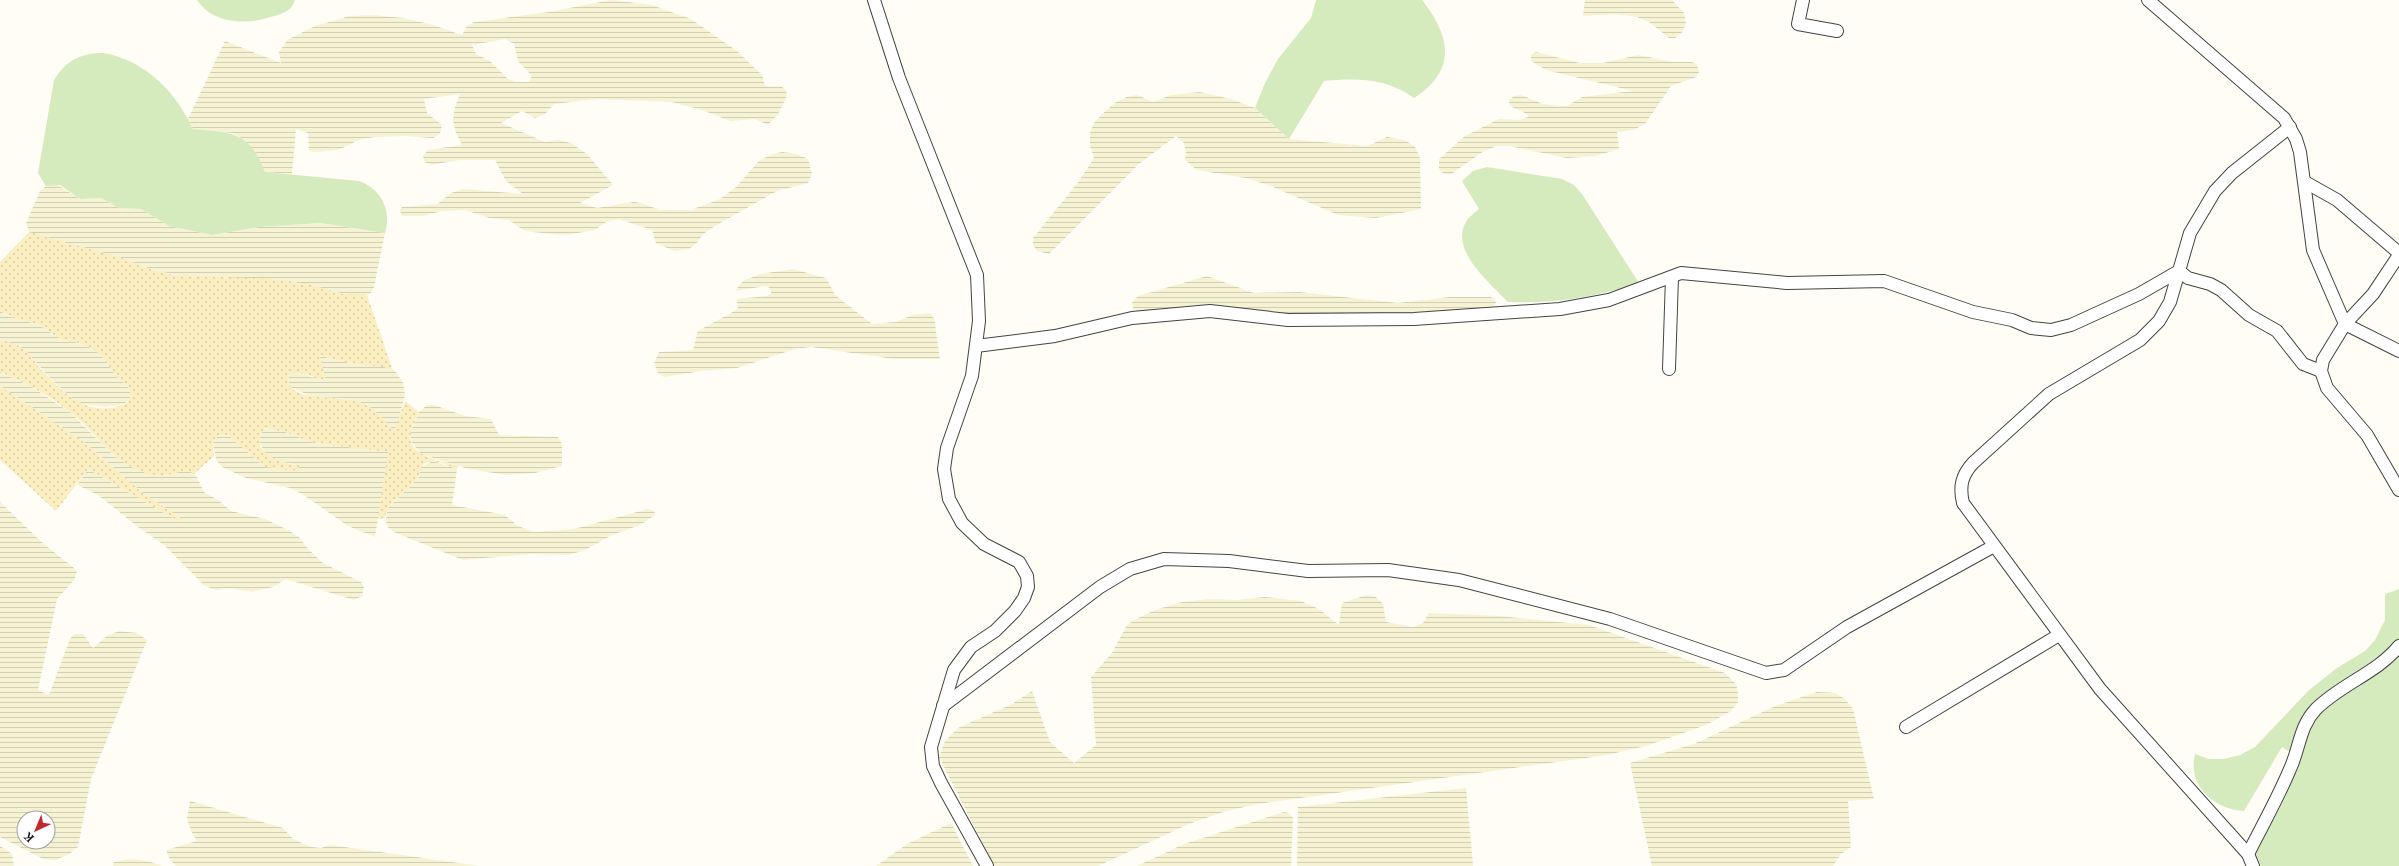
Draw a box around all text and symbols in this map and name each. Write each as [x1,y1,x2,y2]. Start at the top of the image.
north arrow [16,810,56,850]
text: K [21,829,37,845]

